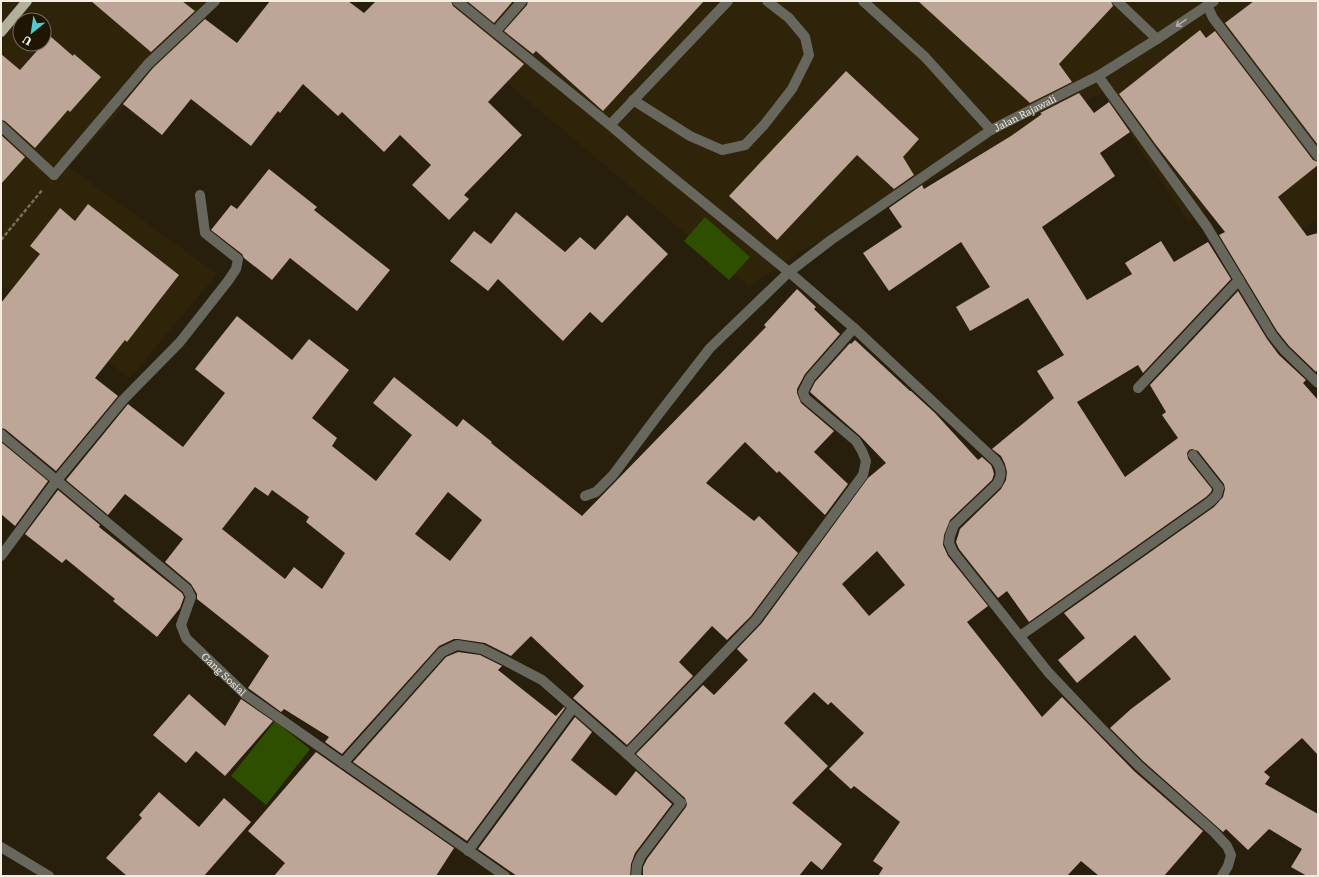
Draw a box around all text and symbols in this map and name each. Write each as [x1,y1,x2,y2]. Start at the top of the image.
north arrow [12,12,52,52]
one-way arrow [1175,19,1187,27]
text: U [20,32,34,48]
street label: Jalan Rajawali [992,93,1058,134]
street label: Gang Sosial [199,651,248,698]

